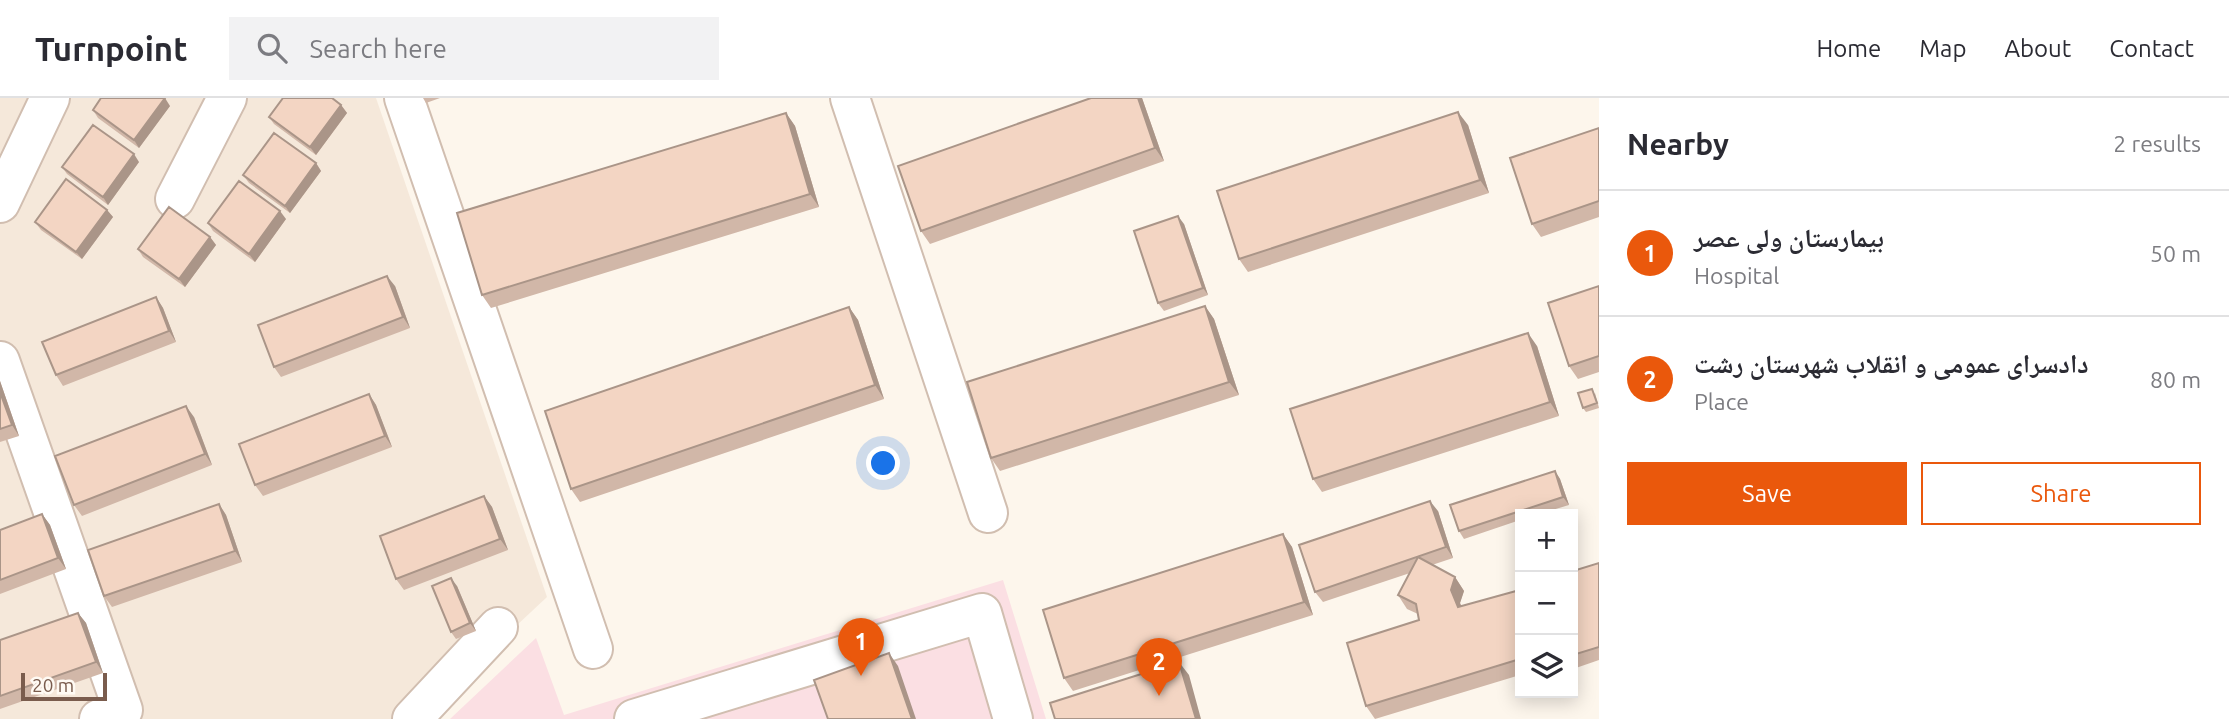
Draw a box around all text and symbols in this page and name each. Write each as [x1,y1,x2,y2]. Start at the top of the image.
search box [229,17,719,80]
icon: search [253,29,291,67]
text: Turnpoint [35,30,187,67]
text: Search here [309,34,447,63]
text: Home [1816,35,1881,62]
text: Map [1919,35,1966,62]
text: About [2004,35,2071,62]
text: Contact [2109,35,2194,62]
text: Nearby [1627,127,1729,161]
text: 2 results [2113,131,2201,156]
text: بیمارستان ولی عصر [1694,223,1884,252]
text: 1 [1644,241,1656,266]
text: 50 m [2150,241,2201,266]
text: Hospital [1694,263,1779,288]
text: دادسرای عمومی و انقلاب شهرستان رشت [1694,349,2089,378]
text: 2 [1644,367,1656,392]
text: 80 m [2150,367,2201,392]
text: Place [1694,389,1749,414]
your location [866,446,900,480]
button: Save [1627,462,1907,525]
button: Share [1921,462,2201,525]
map controls [1515,509,1578,698]
button: + [1515,509,1578,572]
button: − [1515,572,1578,635]
pin: 1 [838,618,884,676]
button: layers [1515,635,1578,698]
pin: 2 [1136,638,1182,696]
scale bar [21,670,107,702]
text: 20 m [32,674,74,696]

